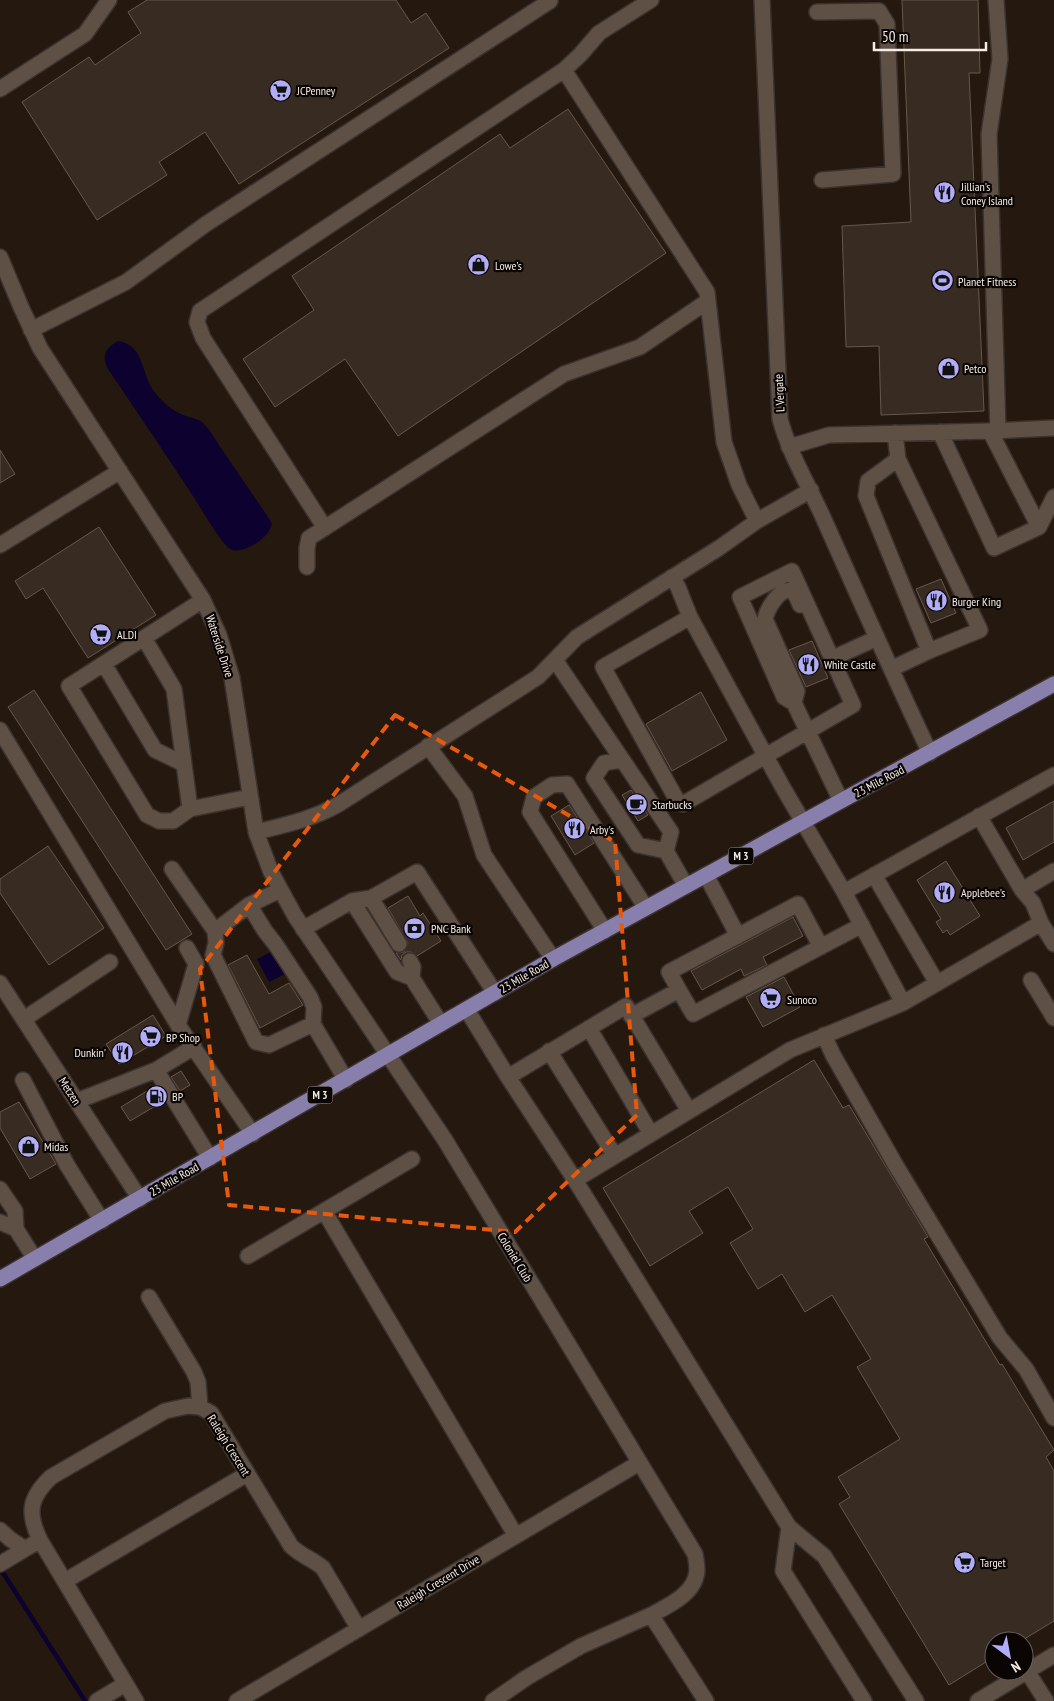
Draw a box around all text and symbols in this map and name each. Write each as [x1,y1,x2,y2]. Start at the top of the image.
scale bar [874,20,986,52]
text: 50 m [882,27,908,46]
supermarket icon: JCPenney [269,78,293,102]
place label: JCPenney [296,83,336,98]
place label: Jillian's Coney Island [960,179,1013,208]
restaurant icon: Jillian's Coney Island [933,181,957,205]
shop icon: Lowe's [467,253,491,277]
place label: Lowe's [495,258,522,273]
sports icon: Planet Fitness [930,269,954,293]
place label: Planet Fitness [958,274,1016,289]
shop icon: Petco [936,356,960,380]
place label: Petco [964,361,986,376]
street label: L Vergate [771,374,787,412]
restaurant icon: Burger King [924,589,948,613]
place label: Burger King [952,594,1001,609]
street label: Waterside Drive [203,613,237,679]
supermarket icon: ALDI [89,622,113,646]
place label: ALDI [117,627,137,642]
restaurant icon: White Castle [796,652,820,676]
place label: White Castle [824,657,876,672]
street label: 23 Mile Road [851,762,907,800]
cafe icon: Starbucks [624,792,648,816]
place label: Starbucks [652,797,692,812]
restaurant icon: Arby's [562,817,586,841]
place label: Arby's [590,822,614,837]
road number: M 3 [728,848,754,864]
restaurant icon: Applebee's [933,880,957,904]
place label: Applebee's [961,885,1005,900]
bank icon: PNC Bank [403,916,427,940]
place label: PNC Bank [431,921,471,936]
street label: 23 Mile Road [497,956,551,996]
supermarket icon: Sunoco [759,987,783,1011]
place label: Sunoco [787,992,817,1007]
supermarket icon: BP Shop [138,1025,162,1049]
place label: BP Shop [166,1030,200,1045]
restaurant icon: Dunkin' [110,1040,134,1064]
place label: Dunkin' [75,1045,106,1060]
street label: Metzen [55,1074,85,1108]
fuel station icon: BP [144,1084,168,1108]
road number: M 3 [308,1086,332,1104]
place label: BP [172,1089,184,1104]
shop icon: Midas [16,1134,40,1158]
place label: Midas [44,1139,68,1154]
street label: 23 Mile Road [147,1159,201,1199]
street label: Coloniel Club [494,1229,536,1285]
street label: Raleigh Crescent [204,1412,254,1479]
supermarket icon: Target [952,1550,976,1574]
street label: Raleigh Crescent Drive [394,1551,482,1613]
place label: Target [980,1555,1007,1570]
north arrow [984,1631,1034,1681]
text: N [1008,1657,1024,1677]

